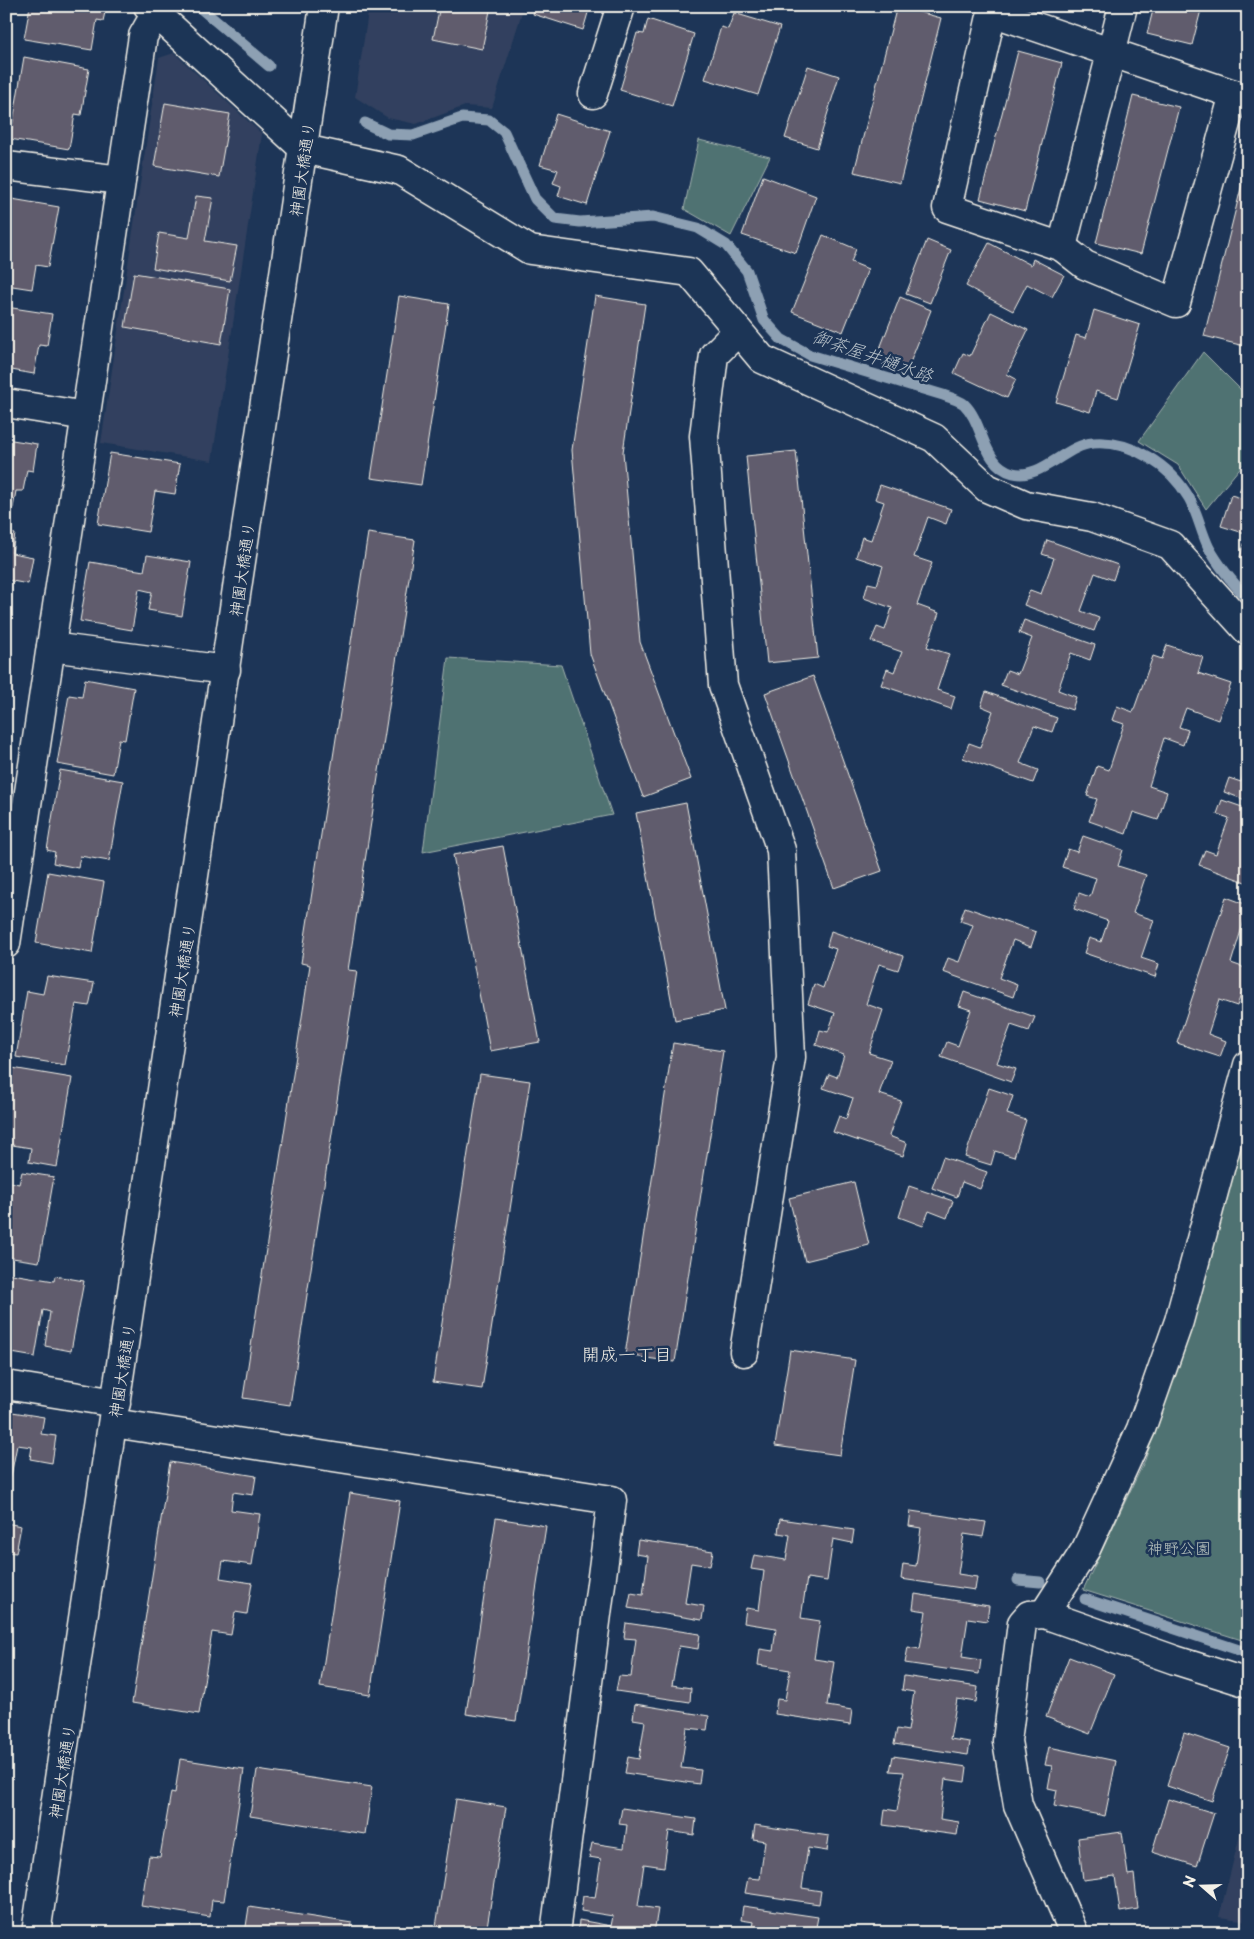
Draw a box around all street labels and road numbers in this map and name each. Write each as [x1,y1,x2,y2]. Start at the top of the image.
street label: 神園大橋通り [282,120,320,218]
street label: 神園大橋通り [222,520,260,618]
street label: 神園大橋通り [162,921,200,1019]
street label: 神園大橋通り [102,1321,140,1419]
street label: 神園大橋通り [42,1722,80,1820]

